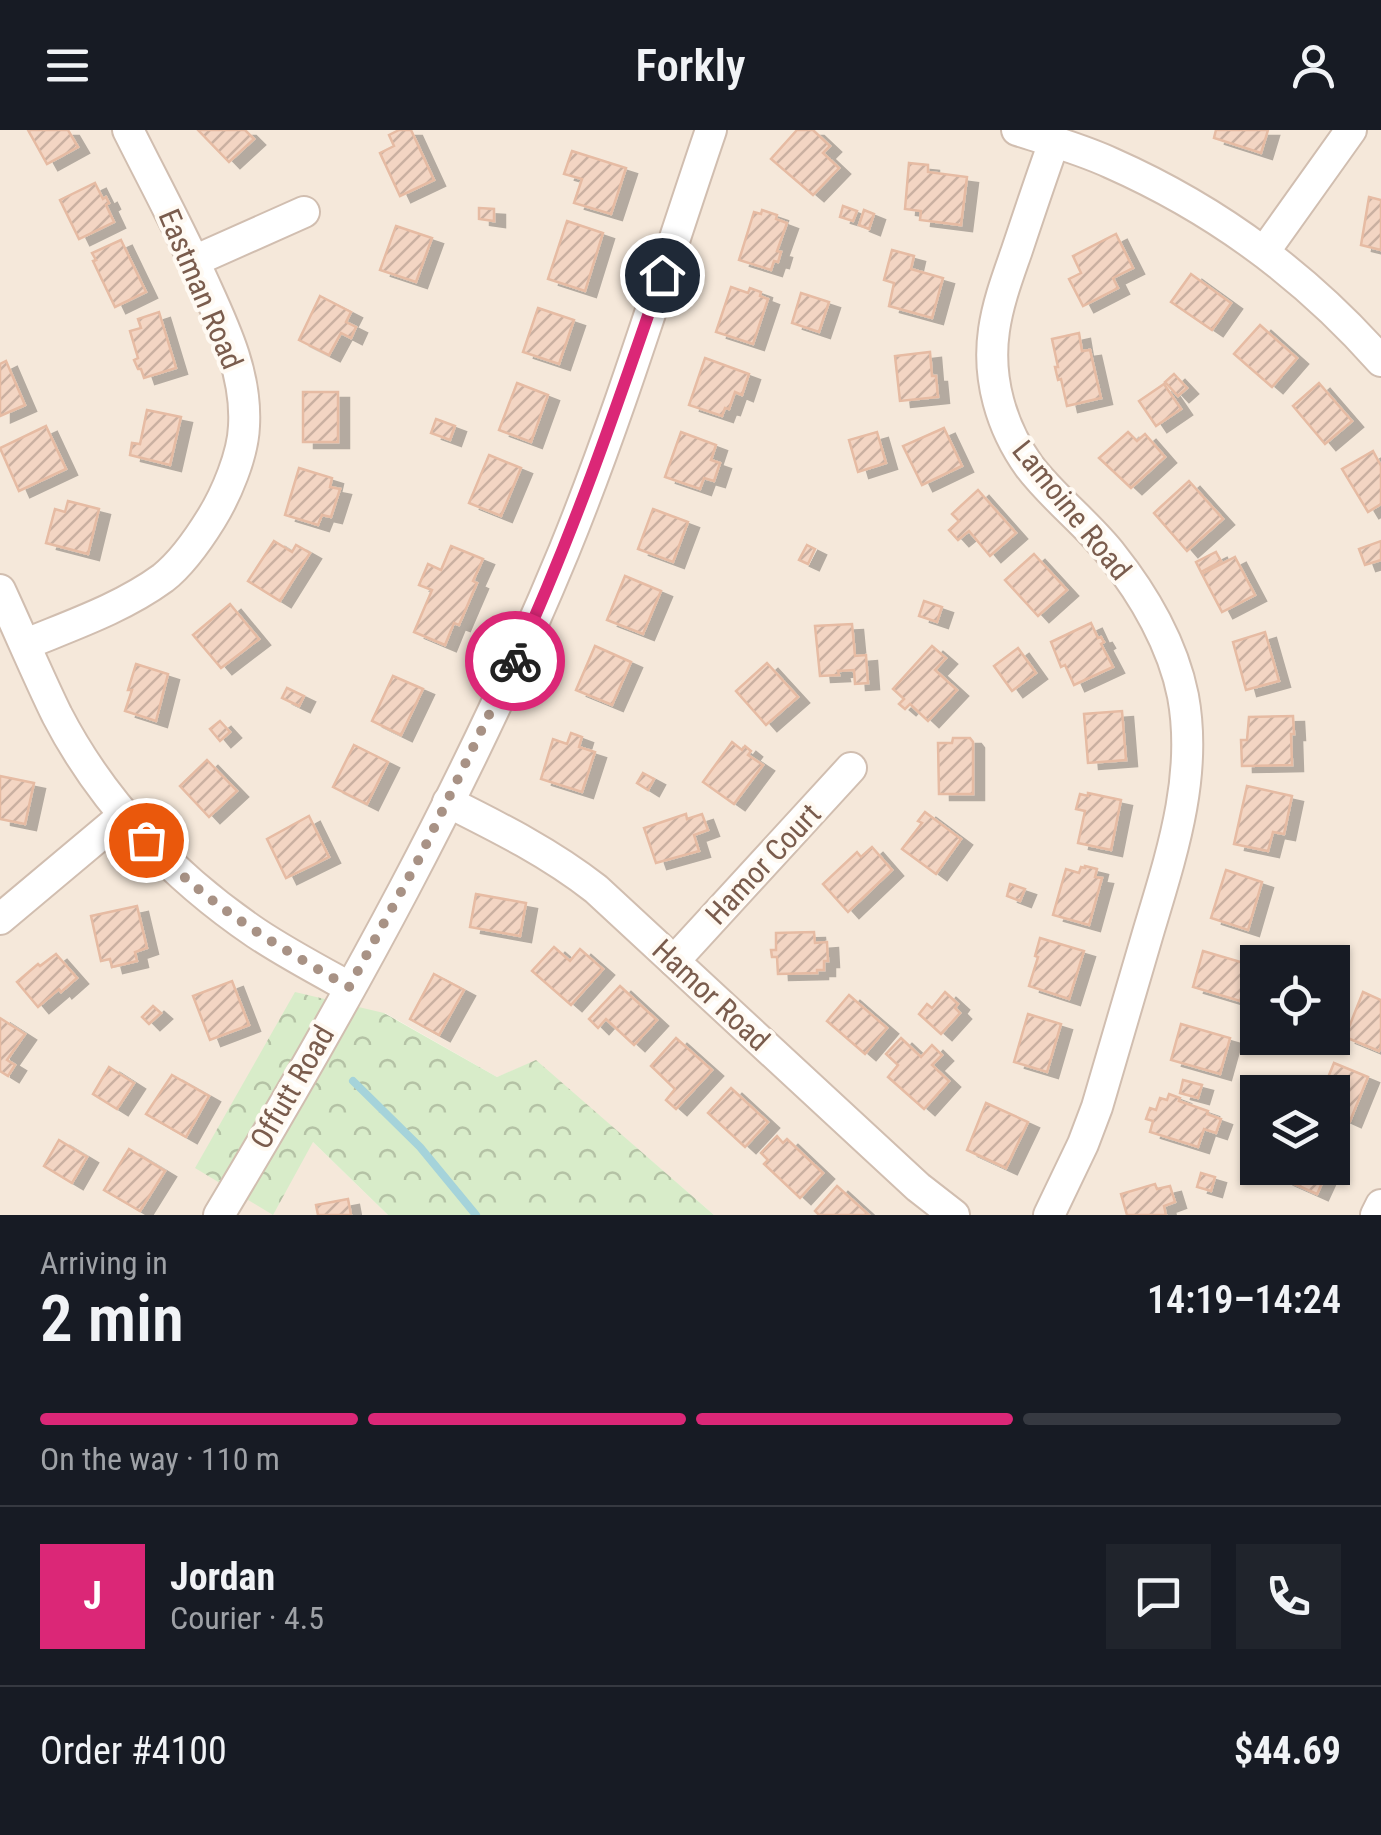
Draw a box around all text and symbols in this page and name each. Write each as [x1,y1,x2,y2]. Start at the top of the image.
icon: menu [40,38,95,93]
icon: person [1286,38,1341,93]
text: Forkly [635,39,746,92]
street label: Eastman Road [152,204,250,374]
pin [620,233,705,318]
icon: home [635,248,690,303]
street label: Lamoine Road [1005,433,1139,587]
courier [465,611,565,711]
icon: bike [488,634,543,689]
street label: Hamor Court [698,796,828,932]
pin [104,798,189,883]
icon: bag [119,813,174,868]
street label: Hamor Road [645,932,777,1058]
map controls [1240,945,1350,1185]
button: locate [1240,945,1350,1055]
street label: Offutt Road [243,1019,341,1155]
button: layers [1240,1075,1350,1185]
text: Arriving in [40,1244,168,1282]
text: 14:19–14:24 [1147,1278,1341,1322]
text: 2 min [40,1281,184,1357]
text: On the way · 110 m [40,1440,280,1478]
button: chat [1106,1544,1211,1649]
button: phone [1236,1544,1341,1649]
text: Jordan [170,1555,275,1599]
text: J [83,1574,102,1618]
text: Courier · 4.5 [170,1599,324,1637]
text: Order #4100 [40,1729,227,1773]
text: $44.69 [1234,1729,1341,1773]

